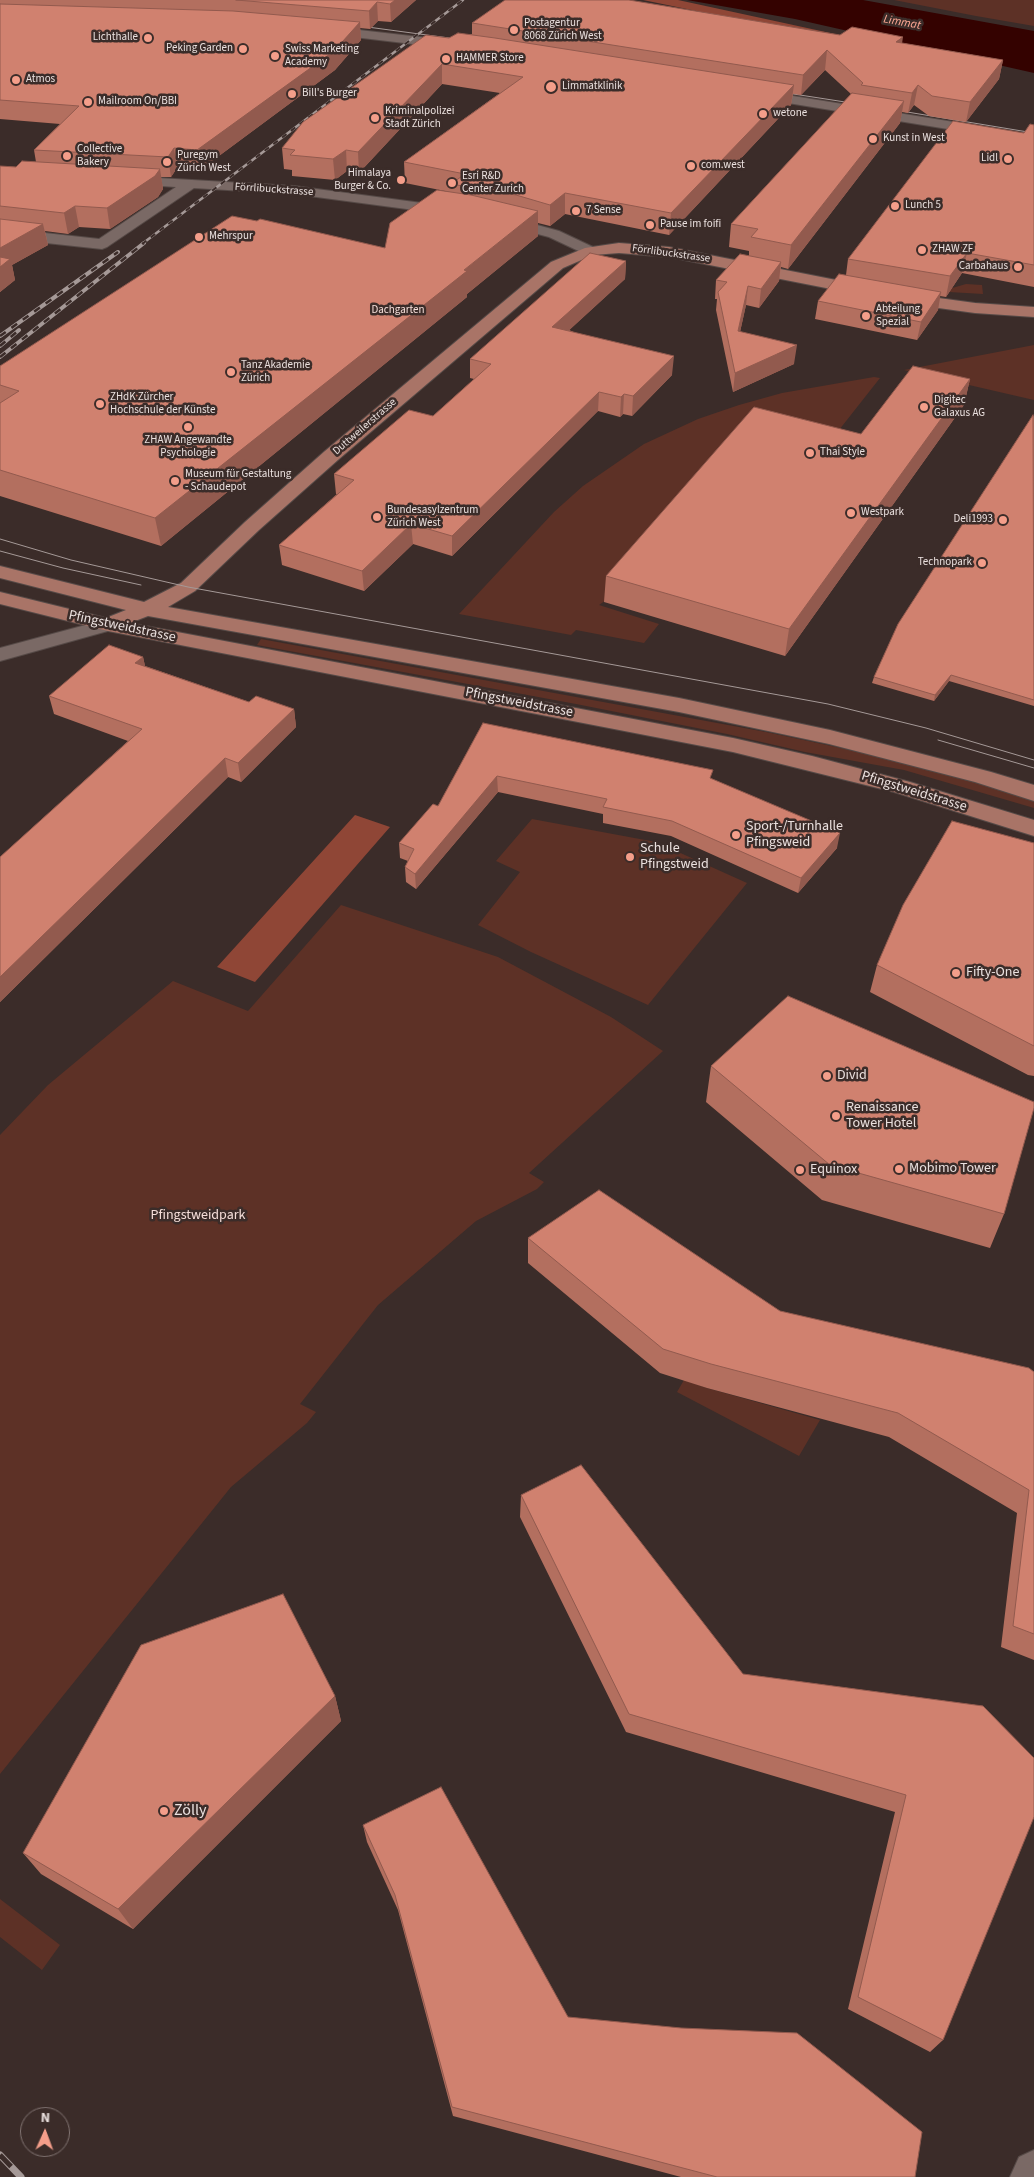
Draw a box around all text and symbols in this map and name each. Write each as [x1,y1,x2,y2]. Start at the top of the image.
water label: Limmat [882,13,922,33]
place label: Postagentur 8068 Zürich West [524,17,602,43]
marker: Postagentur 8068 Zürich West [508,24,520,36]
place label: Lichthalle [93,31,138,45]
marker: Lichthalle [142,32,154,44]
place label: Peking Garden [166,42,233,56]
marker: Peking Garden [237,43,249,55]
place label: Swiss Marketing Academy [285,43,359,69]
marker: Swiss Marketing Academy [269,50,281,62]
place label: HAMMER Store [456,52,524,66]
marker: HAMMER Store [440,53,452,65]
place label: Atmos [26,73,55,87]
marker: Atmos [10,74,22,86]
marker: Limmatklinik [544,80,558,94]
place label: Limmatklinik [562,80,623,94]
place label: Bill's Burger [302,87,357,101]
marker: Bill's Burger [286,88,298,100]
place label: Mailroom On/BBI [98,95,177,109]
marker: Mailroom On/BBI [82,96,94,108]
place label: Kriminalpolizei Stadt Zürich [385,105,454,131]
place label: wetone [773,107,807,121]
marker: wetone [757,108,769,120]
marker: Kriminalpolizei Stadt Zürich [369,112,381,124]
place label: Kunst in West [883,132,945,146]
marker: Kunst in West [867,133,879,145]
place label: Collective Bakery [77,143,122,169]
place label: Puregym Zürich West [177,149,231,175]
marker: Collective Bakery [61,150,73,162]
place label: Lidl [981,152,998,166]
marker: Lidl [1002,153,1014,165]
marker: Puregym Zürich West [161,156,173,168]
place label: com.west [701,159,745,173]
marker: com.west [685,160,697,172]
place label: Himalaya Burger & Co. [334,167,391,193]
place label: Esri R&D Center Zurich [462,170,524,196]
marker: Himalaya Burger & Co. [395,174,407,186]
marker: Esri R&D Center Zurich [446,177,458,189]
street label: Förrlibuckstrasse [234,181,314,199]
place label: Lunch 5 [905,199,941,213]
marker: Lunch 5 [889,200,901,212]
place label: 7 Sense [586,204,621,218]
marker: 7 Sense [570,205,582,217]
place label: Pause im foifi [660,218,721,232]
marker: Pause im foifi [644,219,656,231]
place label: Mehrspur [209,230,253,244]
marker: Mehrspur [193,231,205,243]
street label: Förrlibuckstrasse [631,242,711,266]
place label: ZHAW ZF [932,243,973,257]
marker: ZHAW ZF [916,244,928,256]
place label: Carbahaus [959,260,1008,274]
marker: Carbahaus [1012,261,1024,273]
place label: Abteilung Spezial [876,303,920,329]
park label: Dachgarten [371,304,425,318]
marker: Abteilung Spezial [860,310,872,322]
place label: Tanz Akademie Zürich [241,359,310,385]
marker: Tanz Akademie Zürich [225,366,237,378]
place label: ZHdK Zürcher Hochschule der Künste [110,391,215,417]
place label: Digitec Galaxus AG [934,394,985,420]
street label: Duttweilerstrasse [331,396,399,458]
marker: ZHdK Zürcher Hochschule der Künste [94,398,106,410]
marker: Digitec Galaxus AG [918,401,930,413]
marker: ZHAW Angewandte Psychologie [182,421,194,433]
place label: ZHAW Angewandte Psychologie [144,434,232,460]
place label: Thai Style [820,446,865,460]
marker: Thai Style [804,447,816,459]
place label: Museum für Gestaltung - Schaudepot [185,468,291,494]
marker: Museum für Gestaltung - Schaudepot [169,475,181,487]
place label: Bundesasylzentrum Zürich West [387,504,478,530]
place label: Westpark [861,506,904,520]
marker: Westpark [845,507,857,519]
marker: Bundesasylzentrum Zürich West [371,511,383,523]
place label: Deli1993 [953,513,993,527]
marker: Deli1993 [997,514,1009,526]
place label: Technopark [918,556,972,570]
marker: Technopark [976,557,988,569]
street label: Pfingstweidstrasse [67,607,177,647]
street label: Pfingstweidstrasse [464,684,574,722]
street label: Pfingstweidstrasse [859,768,969,816]
place label: Sport-/Turnhalle Pfingsweid [746,819,843,852]
marker: Sport-/Turnhalle Pfingsweid [730,829,742,841]
place label: Schule Pfingstweid [640,841,709,874]
marker: Schule Pfingstweid [624,851,636,863]
place label: Fifty-One [966,965,1019,981]
marker: Fifty-One [950,967,962,979]
place label: Divid [837,1068,867,1084]
marker: Divid [821,1070,833,1082]
place label: Renaissance Tower Hotel [846,1100,918,1132]
marker: Renaissance Tower Hotel [830,1110,842,1122]
place label: Mobimo Tower [909,1161,996,1177]
place label: Equinox [810,1162,857,1178]
marker: Mobimo Tower [893,1163,905,1175]
marker: Equinox [794,1164,806,1176]
park label: Pfingstweidpark [150,1208,246,1224]
place label: Zölly [174,1801,207,1821]
marker: Zölly [158,1805,170,1817]
north arrow [20,2107,70,2157]
text: N [40,2108,50,2128]

